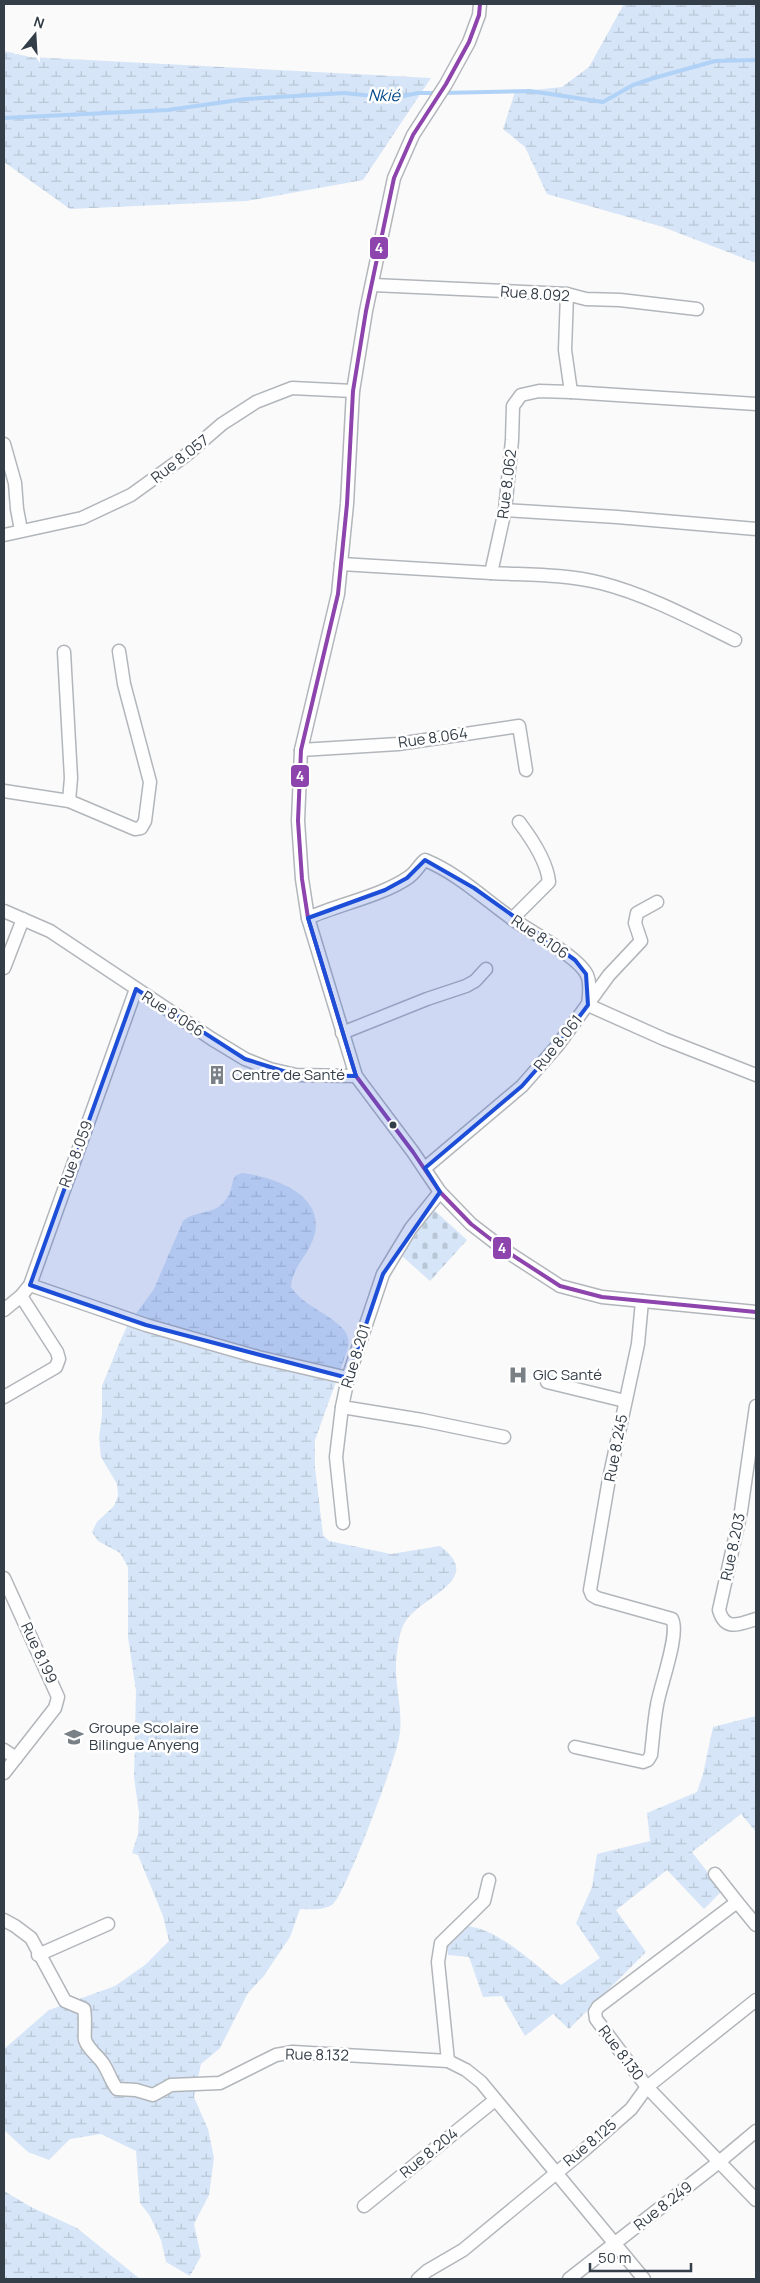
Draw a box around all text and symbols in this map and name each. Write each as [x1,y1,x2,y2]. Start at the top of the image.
north arrow [10,10,60,60]
text: N [31,12,47,33]
water label: Nkié [368,84,402,106]
line badge: 4 [369,236,389,260]
text: 4 [375,238,383,257]
street label: Rue 8.092 [500,281,571,306]
street label: Rue 8.057 [146,429,213,488]
street label: Rue 8.062 [492,448,521,520]
street label: Rue 8.064 [397,722,469,753]
line badge: 4 [290,764,310,788]
text: 4 [296,766,304,785]
street label: Rue 8.106 [507,910,573,964]
street label: Rue 8.066 [138,986,209,1042]
street label: Rue 8.061 [528,1010,587,1075]
building icon: Centre de Santé [206,1064,228,1086]
place label: Centre de Santé [232,1064,345,1085]
street label: Rue 8.059 [54,1117,97,1190]
unlabelled marker [388,1120,398,1130]
line badge: 4 [492,1236,512,1260]
text: 4 [498,1238,506,1257]
street label: Rue 8.201 [336,1321,375,1391]
hospital icon: GIC Santé [507,1364,529,1386]
place label: GIC Santé [533,1364,602,1385]
street label: Rue 8.245 [599,1412,632,1483]
street label: Rue 8.203 [715,1511,750,1583]
street label: Rue 8.199 [16,1619,63,1687]
place label: Groupe Scolaire Bilingue Anyeng [89,1717,199,1755]
school or university icon: Groupe Scolaire Bilingue Anyeng [63,1726,85,1748]
street label: Rue 8.130 [594,2021,649,2085]
street label: Rue 8.132 [285,2043,349,2066]
street label: Rue 8.125 [558,2114,621,2171]
street label: Rue 8.204 [395,2123,462,2183]
street label: Rue 8.249 [629,2176,696,2235]
scale bar [590,2240,691,2272]
text: 50 m [598,2247,632,2268]

